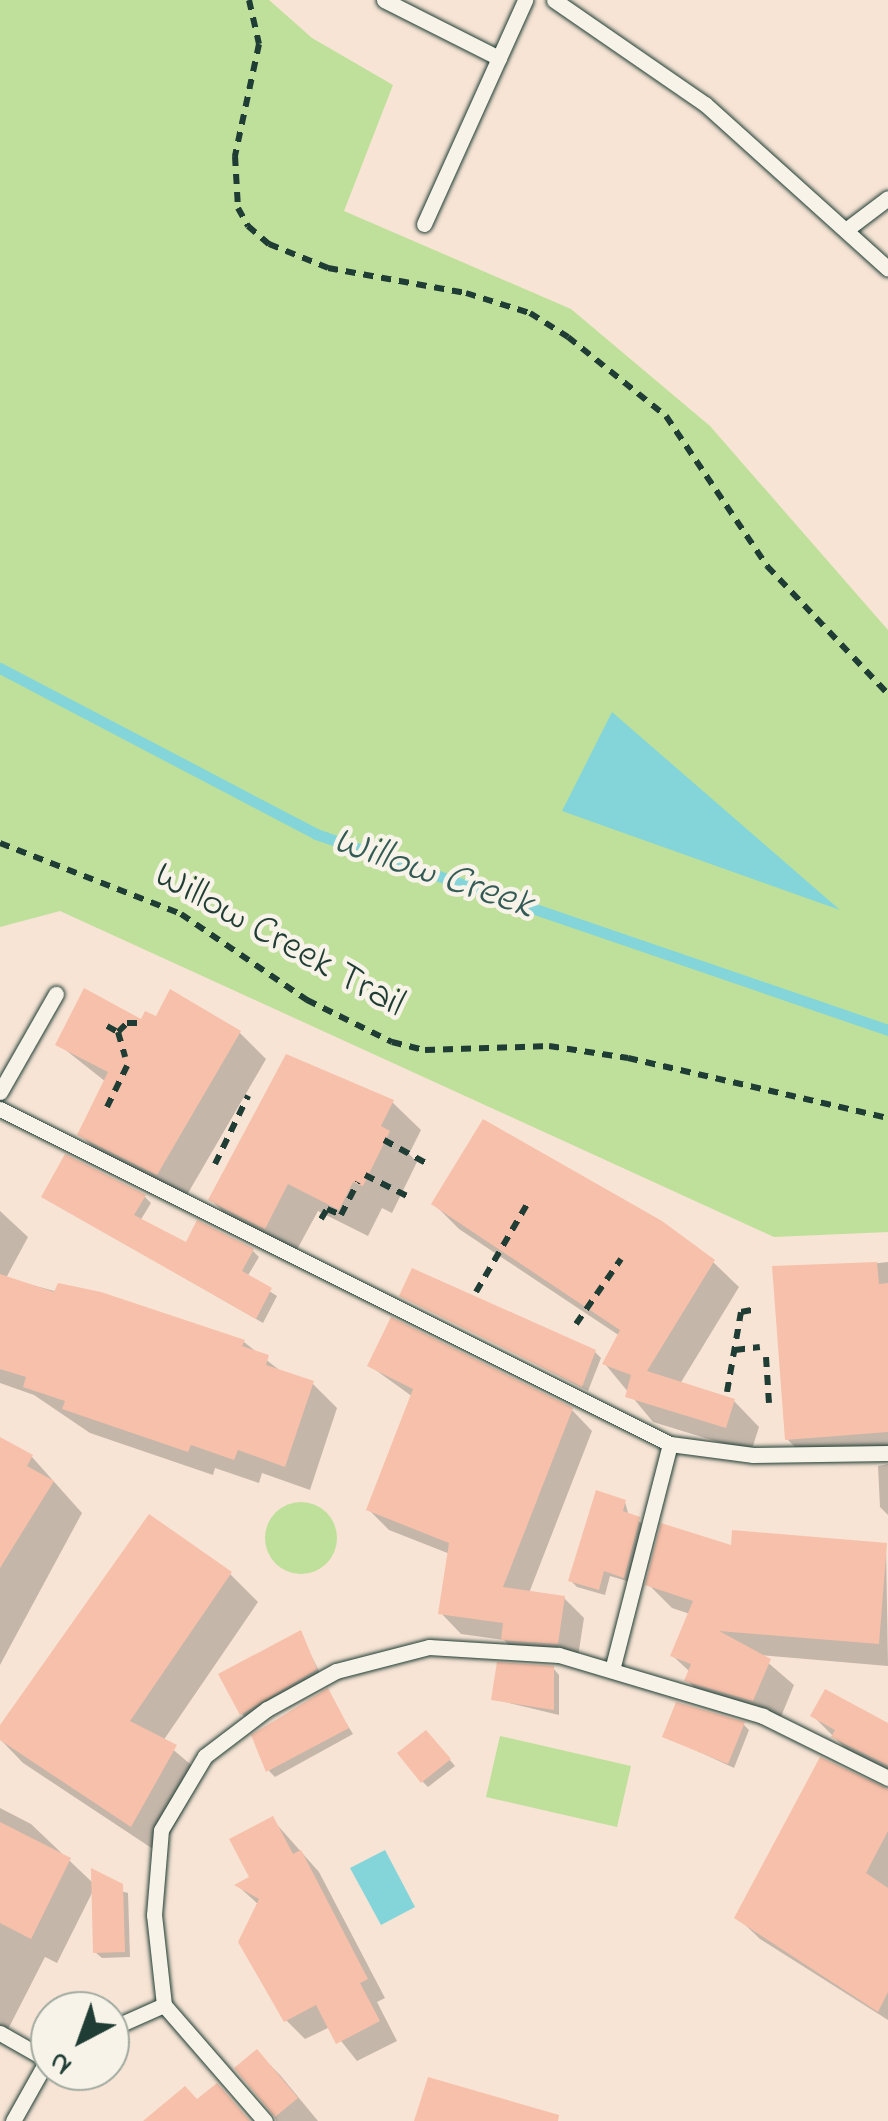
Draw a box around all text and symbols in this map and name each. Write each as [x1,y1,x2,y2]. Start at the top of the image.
water label: Willow Creek [326,816,540,932]
street label: Willow Creek Trail [145,852,413,1030]
north arrow [30,1991,130,2091]
text: N [41,2041,82,2084]

